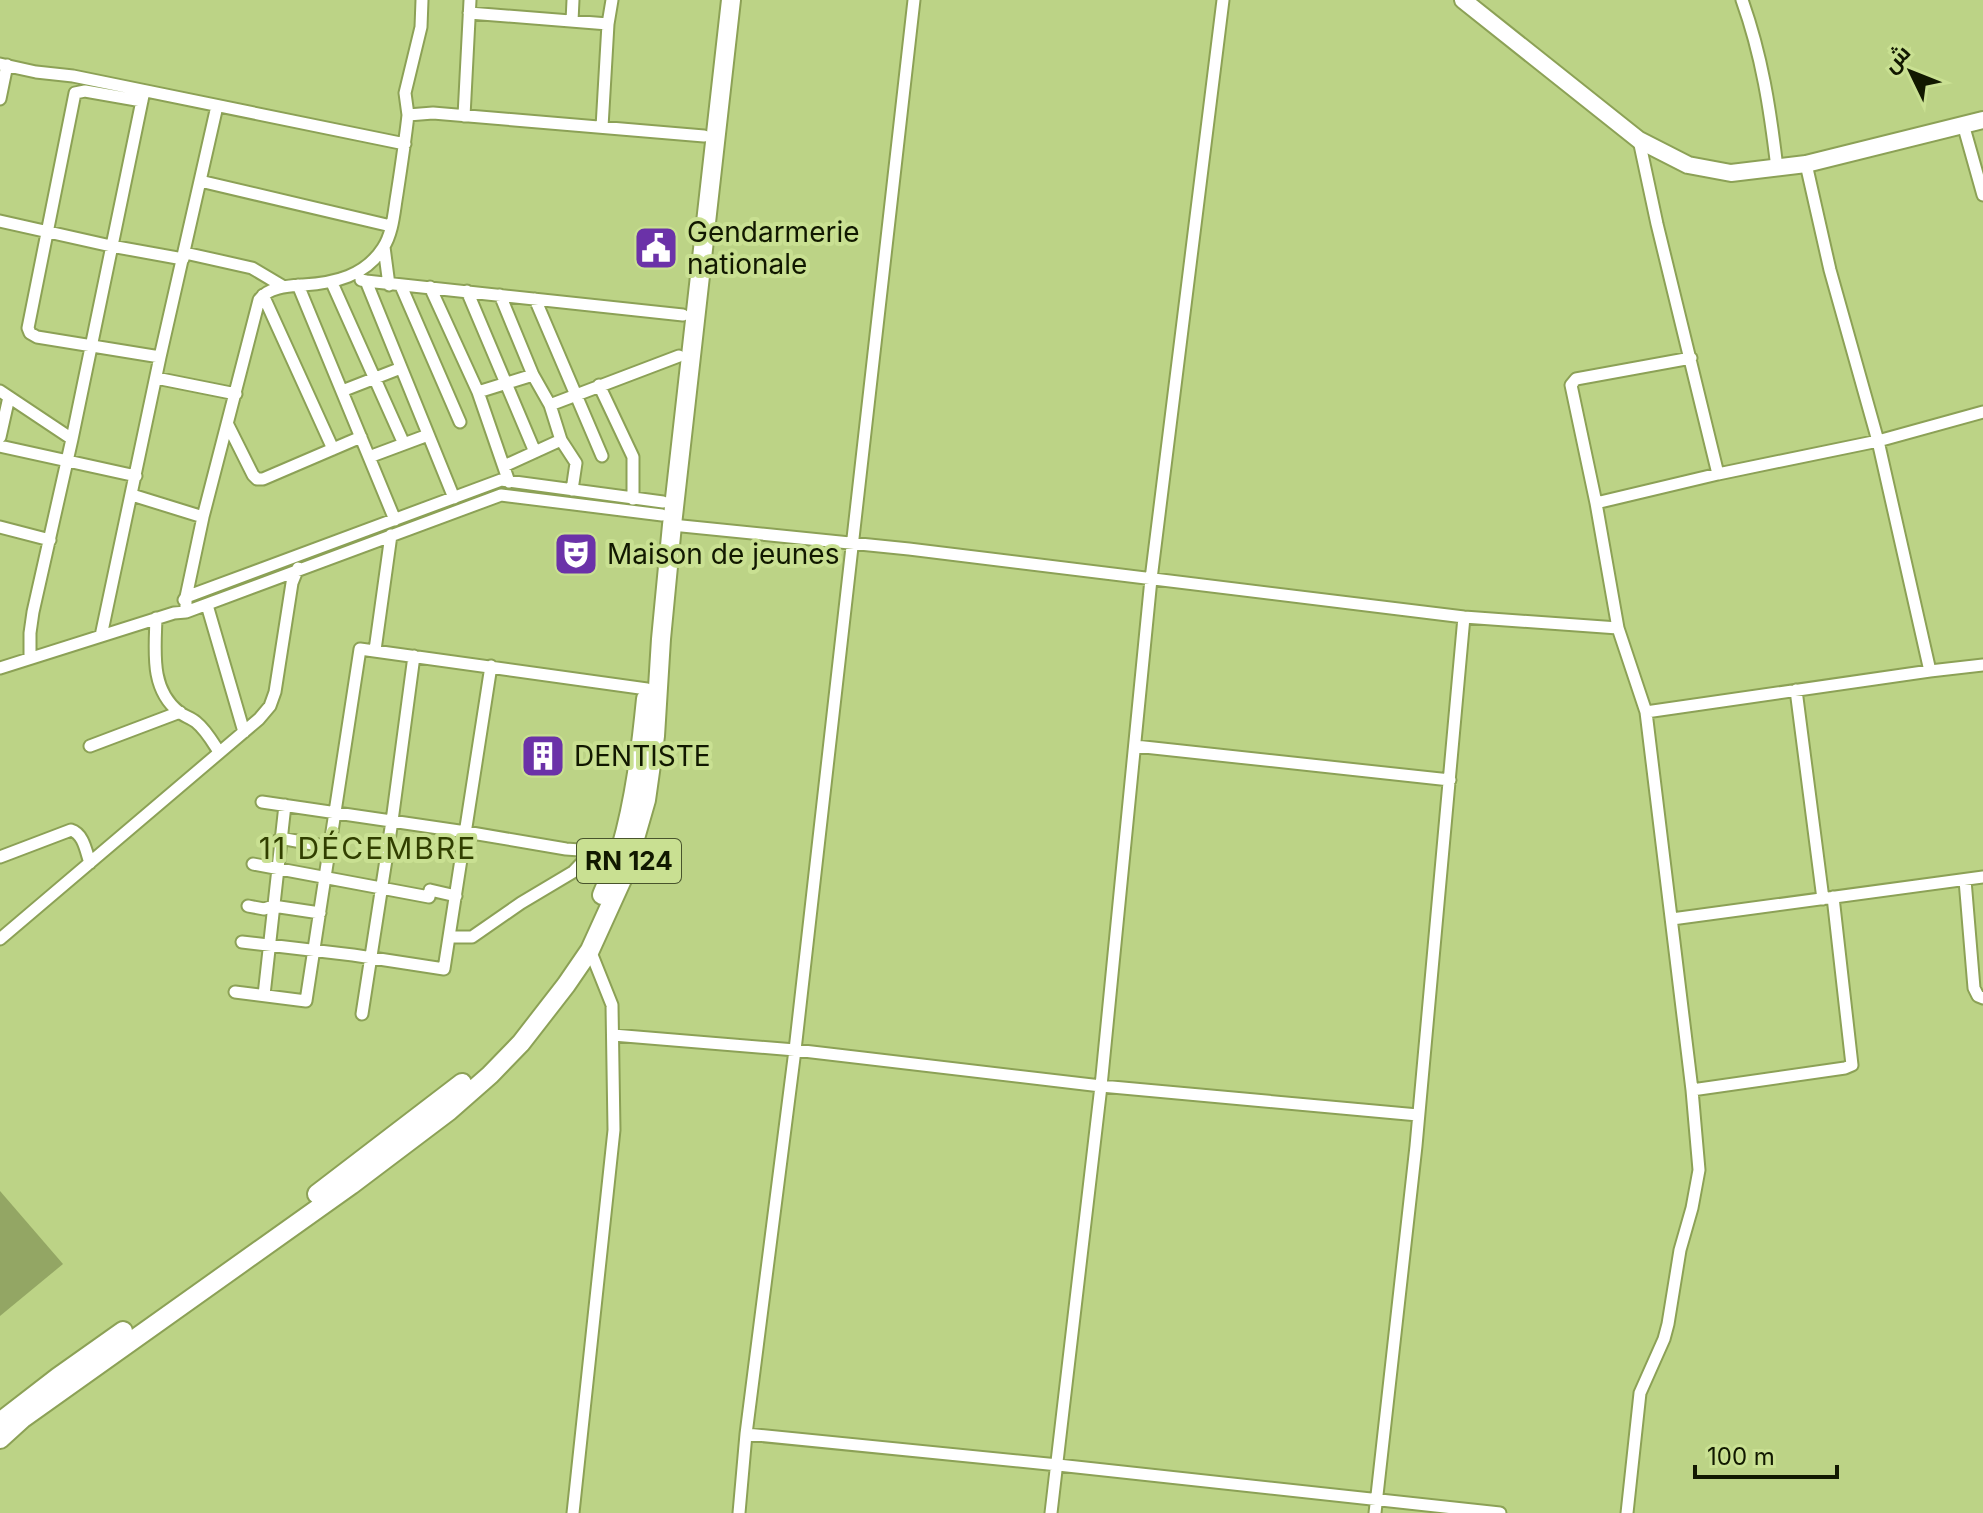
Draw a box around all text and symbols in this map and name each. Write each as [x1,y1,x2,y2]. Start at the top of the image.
north arrow [1871,32,1951,112]
text: ش [1877,39,1916,78]
place label: Gendarmerie nationale [687,215,860,281]
public building icon: Gendarmerie nationale [632,224,680,272]
theatre icon: Maison de jeunes [552,530,600,578]
place label: Maison de jeunes [607,537,839,571]
building icon: DENTISTE [519,732,567,780]
place label: DENTISTE [574,739,711,773]
district label: 11 DÉCEMBRE [259,830,477,866]
road number: RN 124 [577,839,681,883]
scale bar [1695,1429,1837,1479]
text: 100 m [1707,1442,1775,1471]

